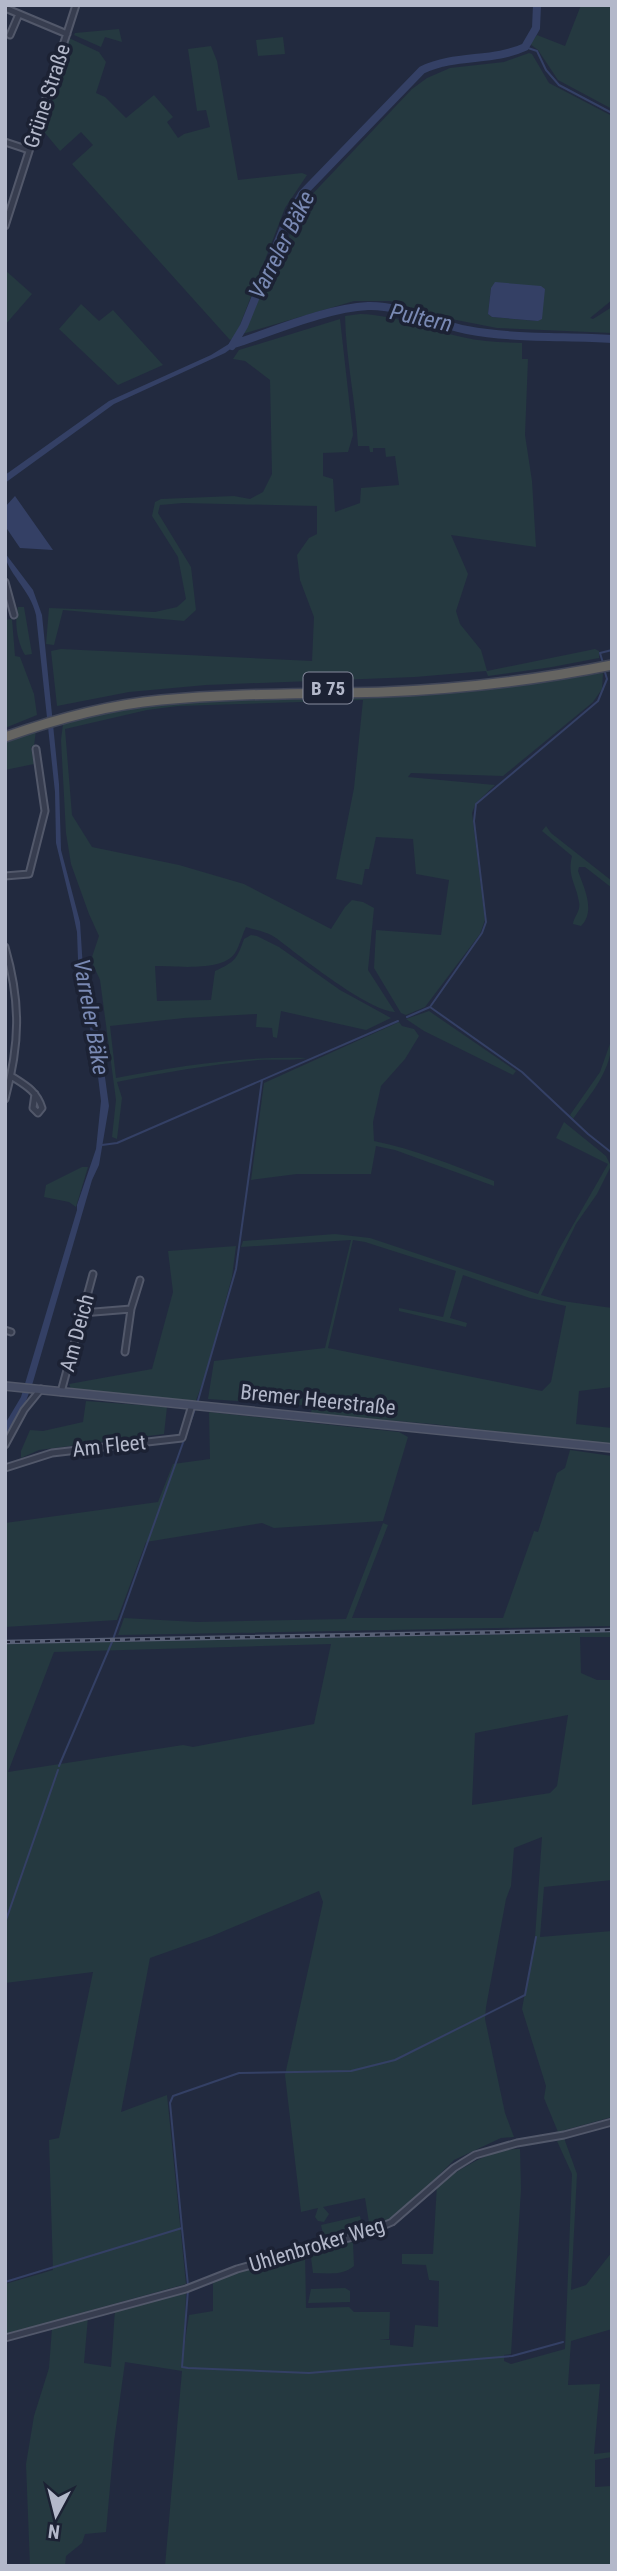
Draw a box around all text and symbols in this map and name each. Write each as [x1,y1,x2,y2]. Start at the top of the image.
street label: Grüne Straße [19,41,75,151]
water label: Varreler Bäke [243,187,321,303]
water label: Pultern [387,298,455,338]
road number: B 75 [304,673,352,704]
water label: Varreler Bäke [68,957,114,1077]
street label: Am Deich [55,1292,99,1374]
street label: Bremer Heerstraße [239,1380,397,1420]
street label: Am Fleet [71,1430,147,1462]
street label: Uhlenbroker Weg [247,2213,387,2277]
north arrow [21,2480,91,2550]
text: N [47,2519,61,2544]

